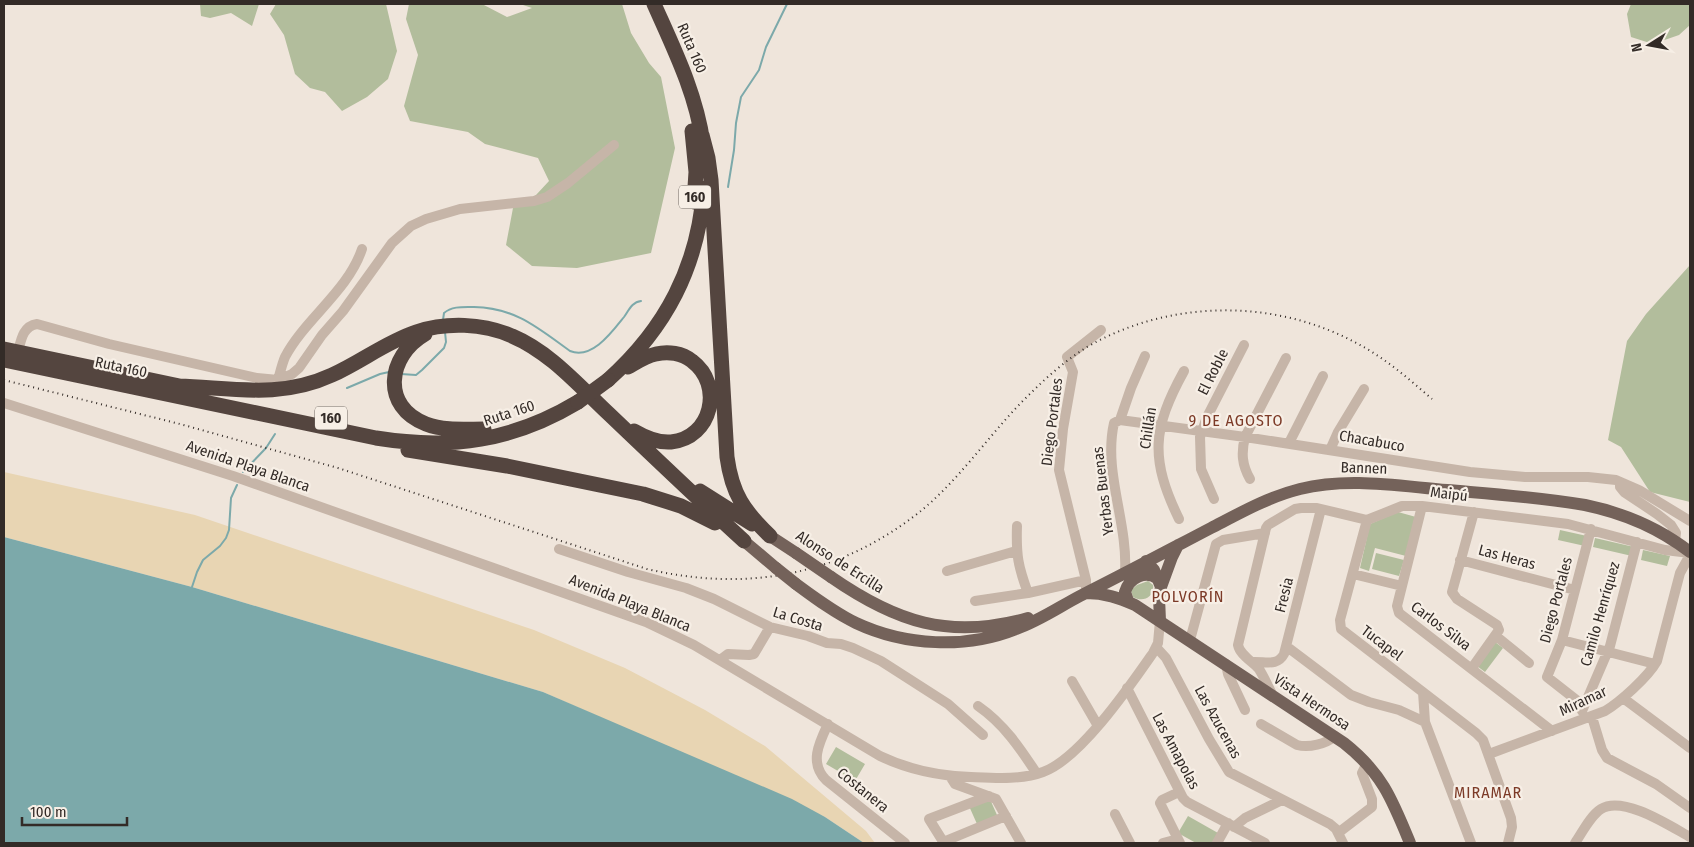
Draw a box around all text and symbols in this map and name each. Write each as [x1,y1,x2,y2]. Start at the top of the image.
street label: Ruta 160 [673,20,711,76]
north arrow [1624,20,1674,70]
text: N [1628,42,1646,53]
road number: 160 [679,186,711,208]
street label: El Roble [1194,346,1232,398]
street label: Ruta 160 [93,353,149,381]
street label: Diego Portales [1038,377,1066,467]
street label: Ruta 160 [481,396,537,430]
road number: 160 [315,406,347,429]
street label: Chillán [1136,406,1160,450]
district label: 9 DE AGOSTO [1188,411,1284,430]
street label: Chacabuco [1338,426,1406,456]
street label: Avenida Playa Blanca [184,436,312,496]
street label: Yerbas Buenas [1089,446,1117,536]
street label: Bannen [1340,458,1388,478]
street label: Maipú [1429,483,1469,505]
street label: Alonso de Ercilla [793,527,887,597]
street label: Las Heras [1476,541,1538,573]
street label: Diego Portales [1536,555,1576,645]
street label: Camilo Henríquez [1576,560,1624,668]
street label: Avenida Playa Blanca [567,570,693,636]
street label: Fresia [1271,575,1297,615]
district label: POLVORÍN [1151,587,1225,606]
street label: Carlos Silva [1407,598,1475,654]
street label: La Costa [771,603,825,635]
street label: Tucapel [1358,622,1406,664]
street label: Vista Hermosa [1270,670,1354,734]
street label: Las Azucenas [1191,682,1245,762]
street label: Miramar [1556,682,1610,720]
street label: Las Amapolas [1148,710,1204,792]
street label: Costanera [834,764,892,816]
district label: MIRAMAR [1454,783,1522,802]
scale bar [22,794,128,826]
text: 100 m [30,803,67,821]

